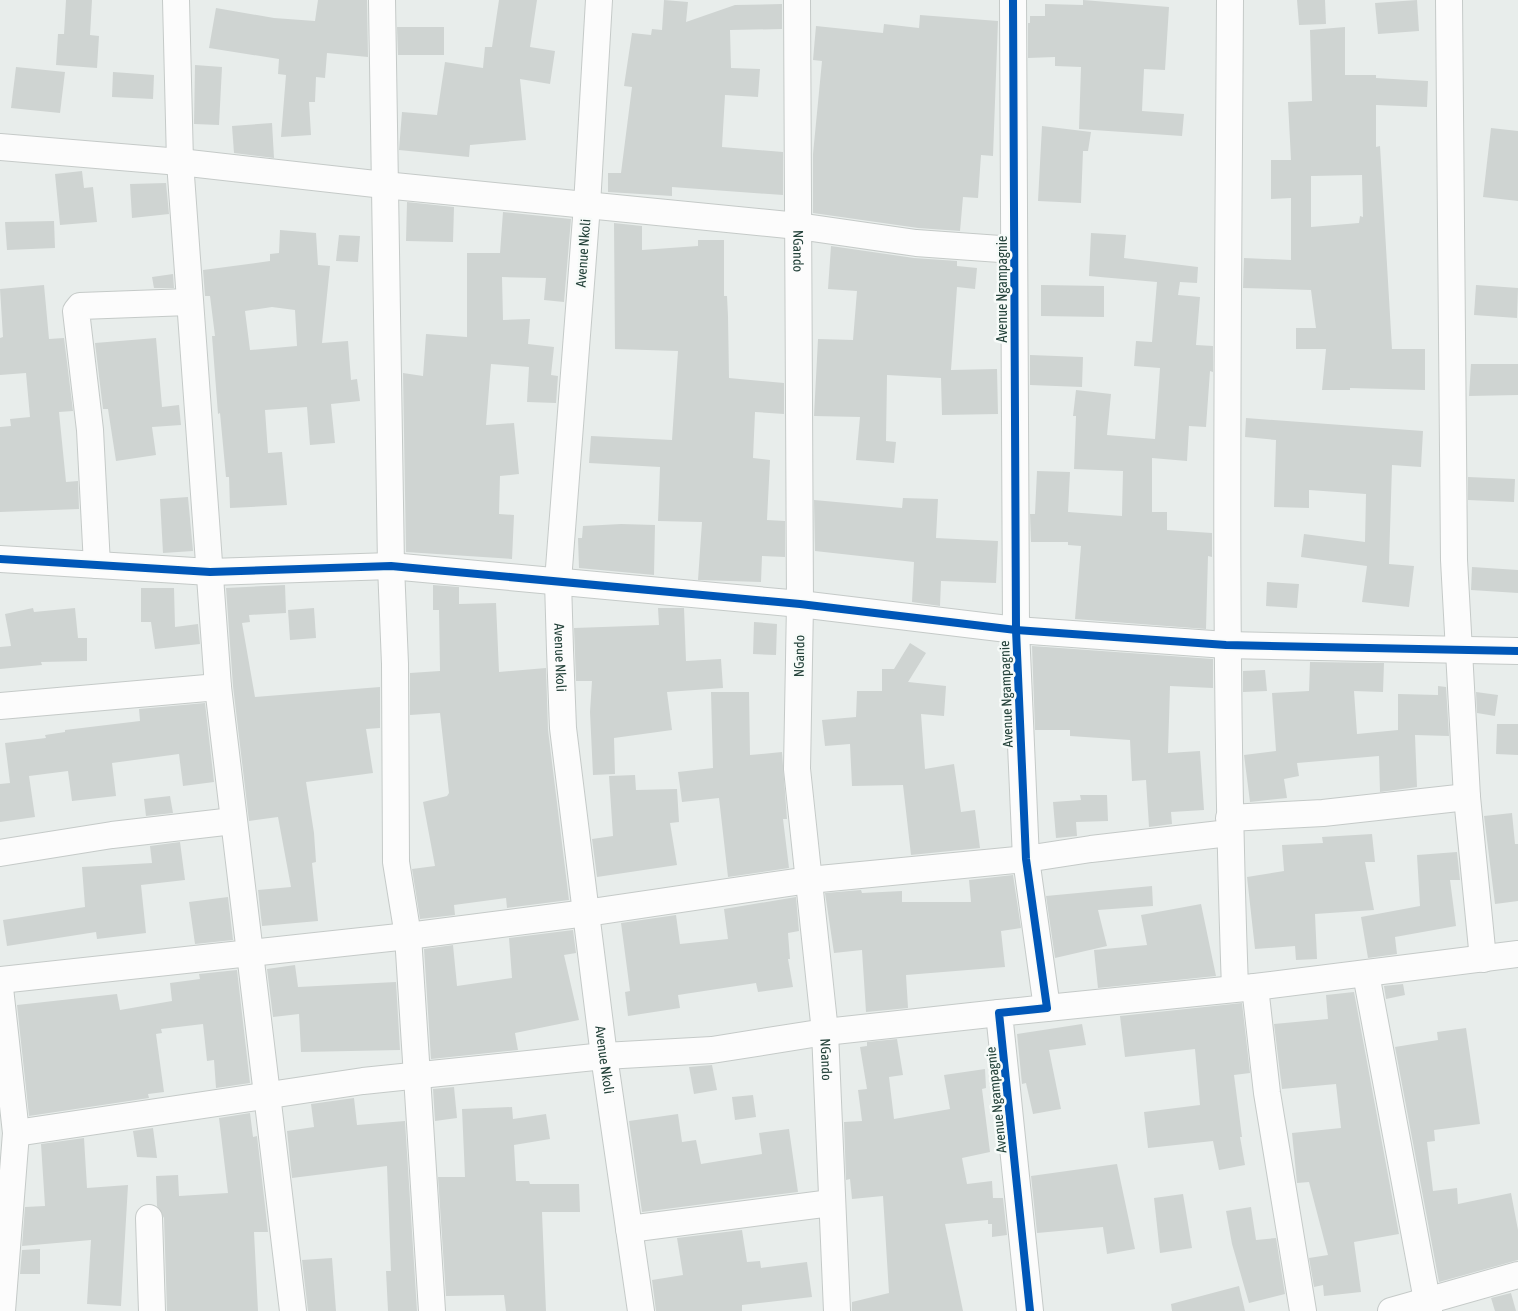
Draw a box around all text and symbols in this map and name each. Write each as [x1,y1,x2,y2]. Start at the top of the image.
street label: Avenue Nkoli [573,218,593,288]
street label: NGando [790,230,806,272]
street label: Avenue Ngampagnie [994,236,1010,342]
street label: Avenue Nkoli [551,623,570,692]
street label: NGando [791,635,807,677]
street label: Avenue Ngampagnie [996,640,1016,748]
street label: Avenue Nkoli [592,1025,617,1095]
street label: NGando [817,1038,835,1081]
street label: Avenue Ngampagnie [982,1046,1010,1154]

